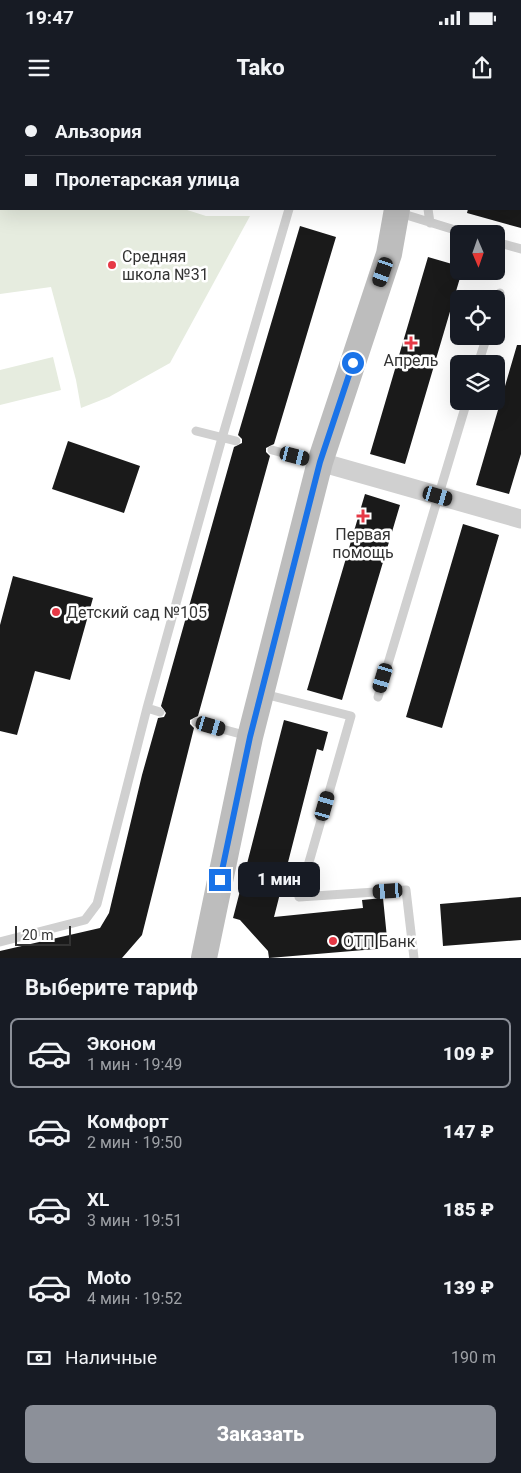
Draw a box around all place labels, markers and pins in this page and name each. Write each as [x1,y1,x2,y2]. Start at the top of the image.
place label: Средняя школа №31 [122,247,209,284]
marker: Средняя школа №31 [106,259,118,271]
marker: Апрель [405,337,417,349]
place label: Апрель [383,351,439,370]
marker: Первая помощь [357,510,369,522]
place label: Первая помощь [332,525,394,562]
place label: Детский сад №105 [66,603,207,622]
marker: Детский сад №105 [50,606,62,618]
place label: ОТП Банк [343,932,416,951]
marker: ОТП Банк [327,935,339,947]

